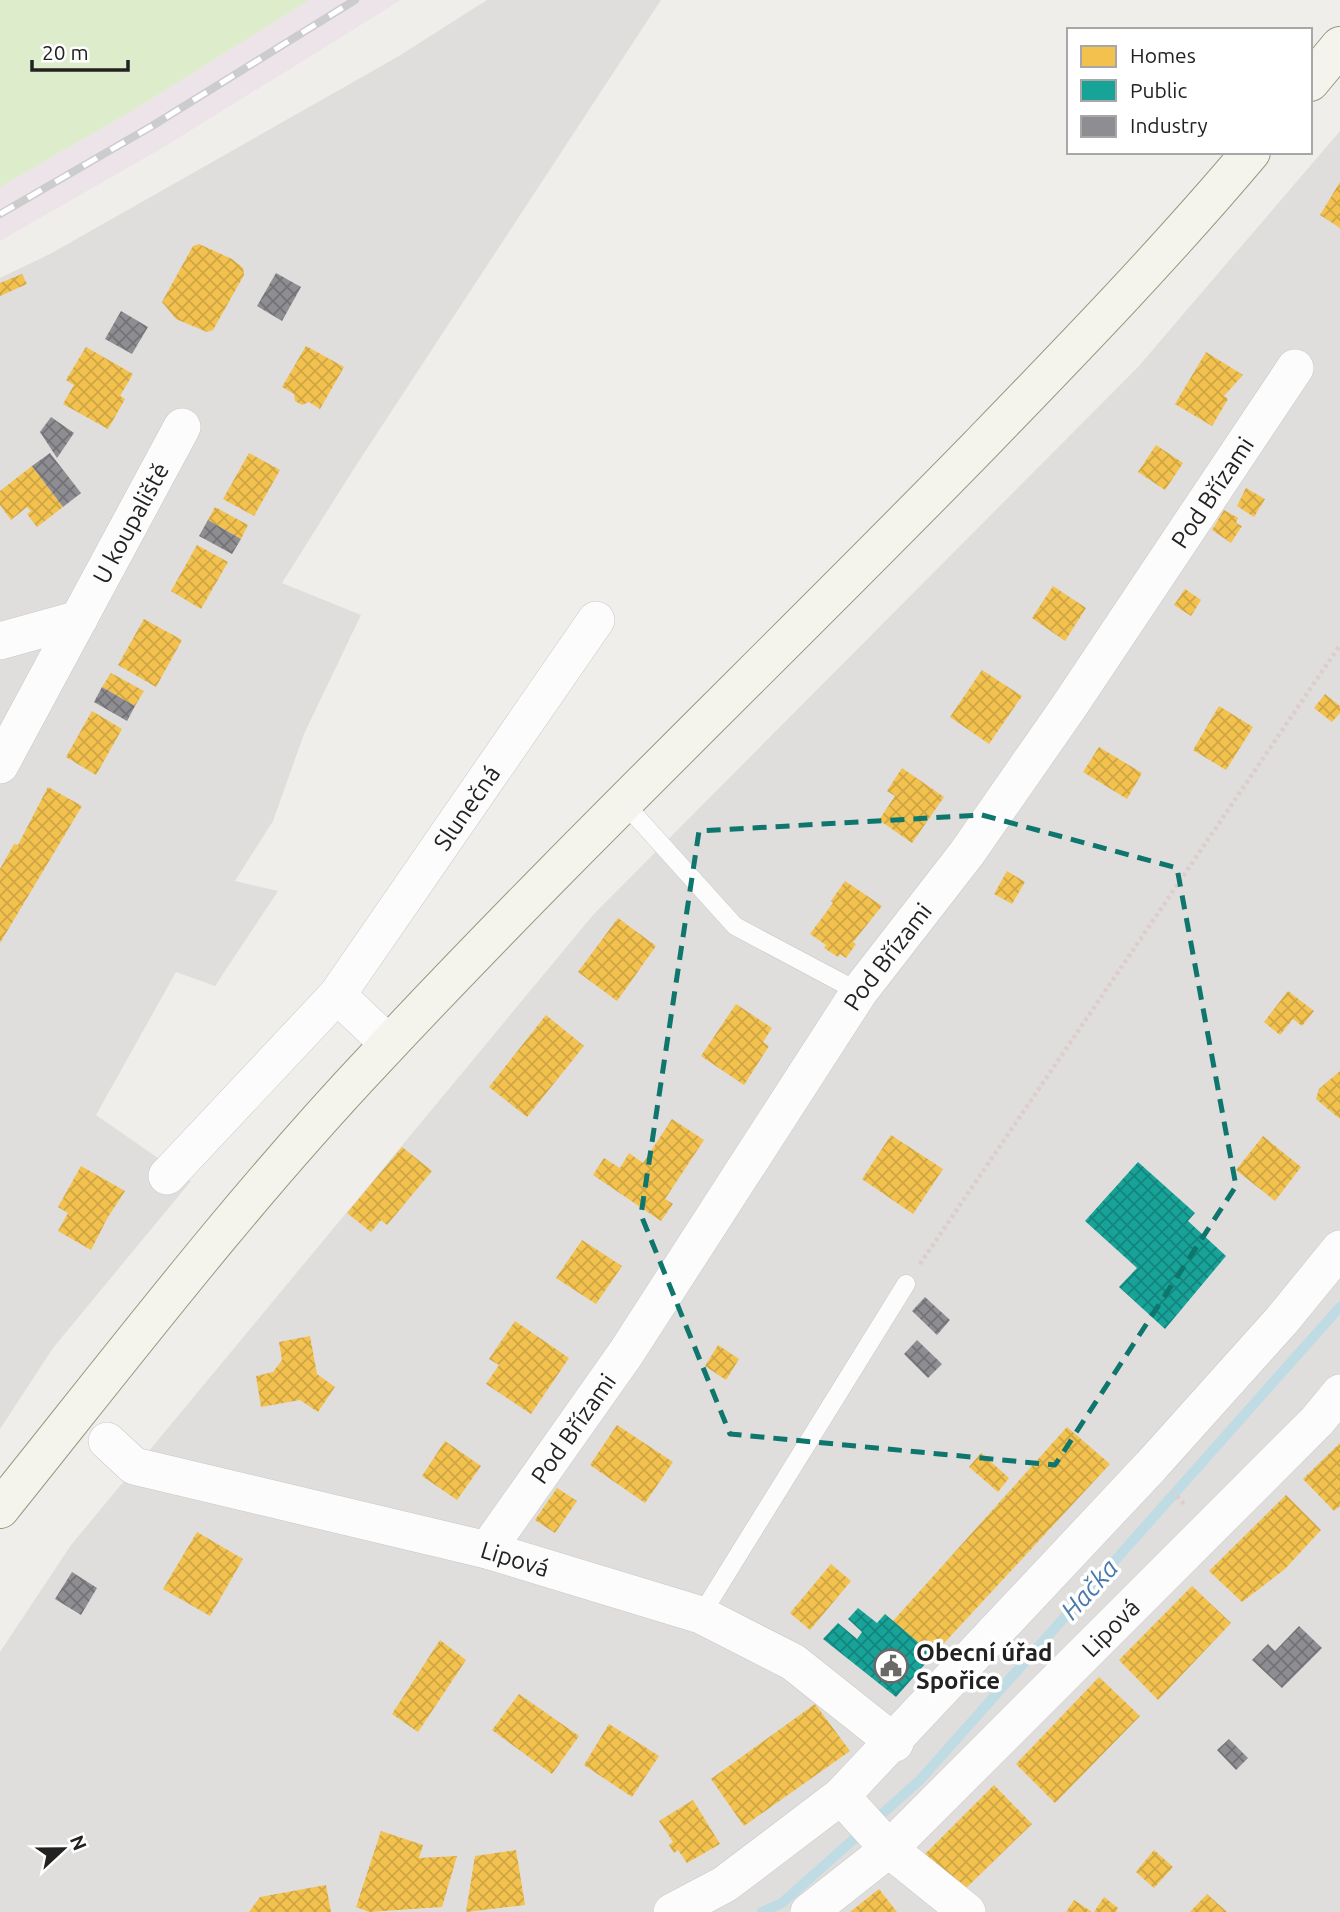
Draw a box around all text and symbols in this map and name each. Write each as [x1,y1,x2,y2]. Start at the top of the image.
scale bar [32,28,128,72]
legend [1067,28,1312,154]
text: 20 m [42,40,89,64]
text: Homes [1130,43,1196,67]
text: Public [1130,78,1187,102]
text: Industry [1130,113,1208,137]
street label: Pod Břízami [1165,432,1259,553]
street label: U koupaliště [87,458,174,588]
street label: Slunečná [428,760,505,855]
street label: Pod Břízami [838,898,937,1015]
street label: Pod Břízami [525,1368,621,1488]
street label: Lipová [478,1535,553,1582]
water label: Hačka [1055,1553,1123,1625]
street label: Lipová [1076,1593,1145,1662]
place label: Obecní úřad Spořice [916,1639,1052,1694]
public building icon: Obecní úřad Spořice [872,1647,910,1685]
north arrow [28,1814,98,1884]
text: N [66,1832,92,1853]

